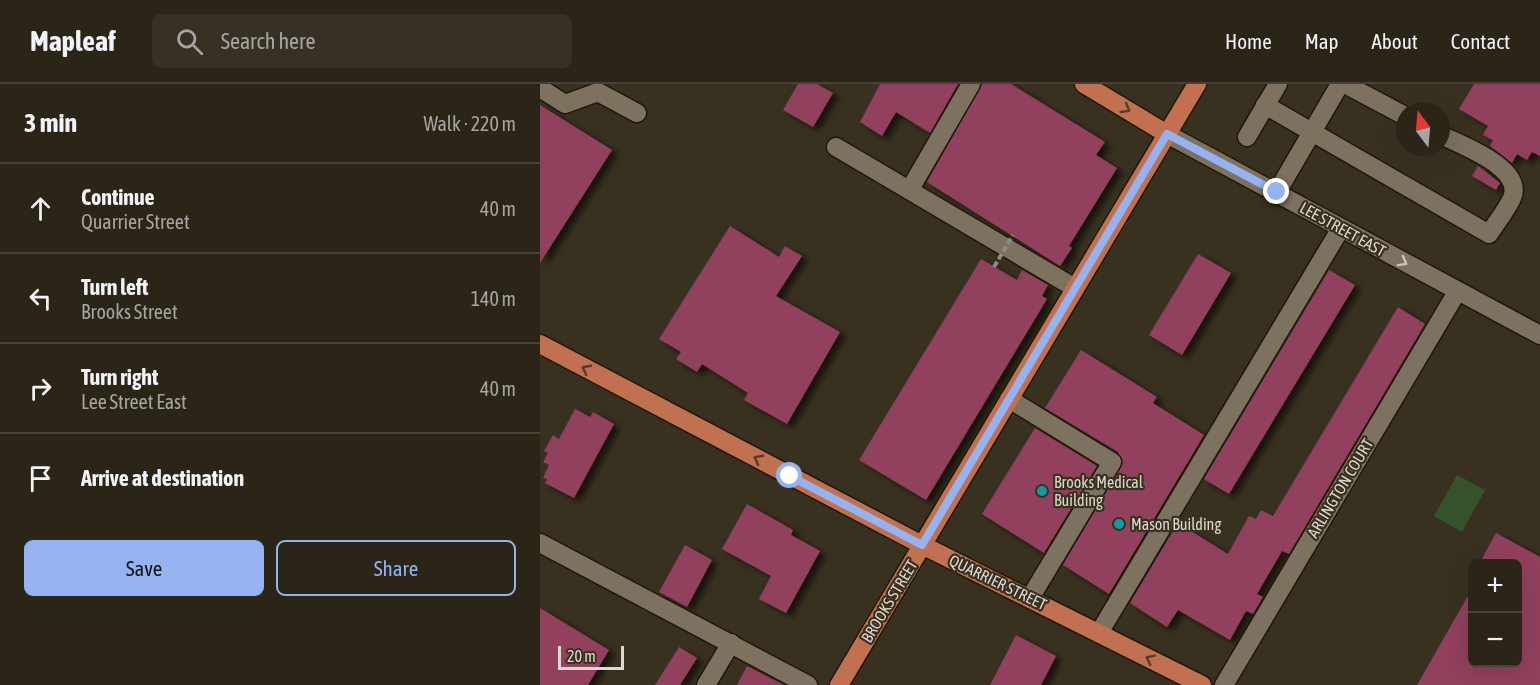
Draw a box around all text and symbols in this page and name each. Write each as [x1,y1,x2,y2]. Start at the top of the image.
search box [152,14,572,68]
text: Mapleaf [30,25,116,57]
icon: search [173,25,206,58]
text: Search here [221,28,316,54]
text: Home [1225,29,1272,53]
text: Map [1305,29,1339,53]
text: About [1372,29,1418,53]
text: Contact [1451,29,1510,53]
one-way arrow [1120,101,1130,113]
north arrow [1396,102,1450,156]
text: 3 min [24,108,77,138]
text: Walk · 220 m [424,112,516,135]
route end [1263,178,1289,204]
text: Continue [81,184,155,210]
icon: ahead [24,192,57,225]
text: 40 m [480,197,516,220]
street label: LEE STREET EAST [1297,198,1389,260]
text: Quarrier Street [81,210,190,233]
one-way arrow [1397,255,1407,266]
text: Turn left [81,274,148,300]
icon: left [24,282,57,315]
text: 140 m [471,287,516,310]
text: Brooks Street [81,300,178,323]
text: Turn right [81,364,158,390]
one-way arrow [581,364,592,376]
icon: right [24,372,57,405]
text: 40 m [480,377,516,400]
text: Lee Street East [81,390,187,413]
street label: ARLINGTON COURT [1303,435,1377,541]
one-way arrow [754,455,765,466]
icon: arrive [24,462,57,495]
route start [776,462,802,488]
text: Arrive at destination [81,465,244,491]
place label: Brooks Medical Building [1054,473,1144,510]
marker: Brooks Medical Building [1035,484,1049,498]
place label: Mason Building [1131,515,1221,534]
marker: Mason Building [1112,517,1126,531]
button: Save [24,540,264,596]
button: Share [276,540,516,596]
street label: QUARRIER STREET [946,551,1050,613]
street label: BROOKS STREET [857,556,921,646]
map controls [1468,559,1522,667]
button: + [1468,559,1522,613]
button: − [1468,613,1522,667]
scale bar [558,643,624,670]
text: 20 m [567,647,596,665]
one-way arrow [1145,654,1156,666]

